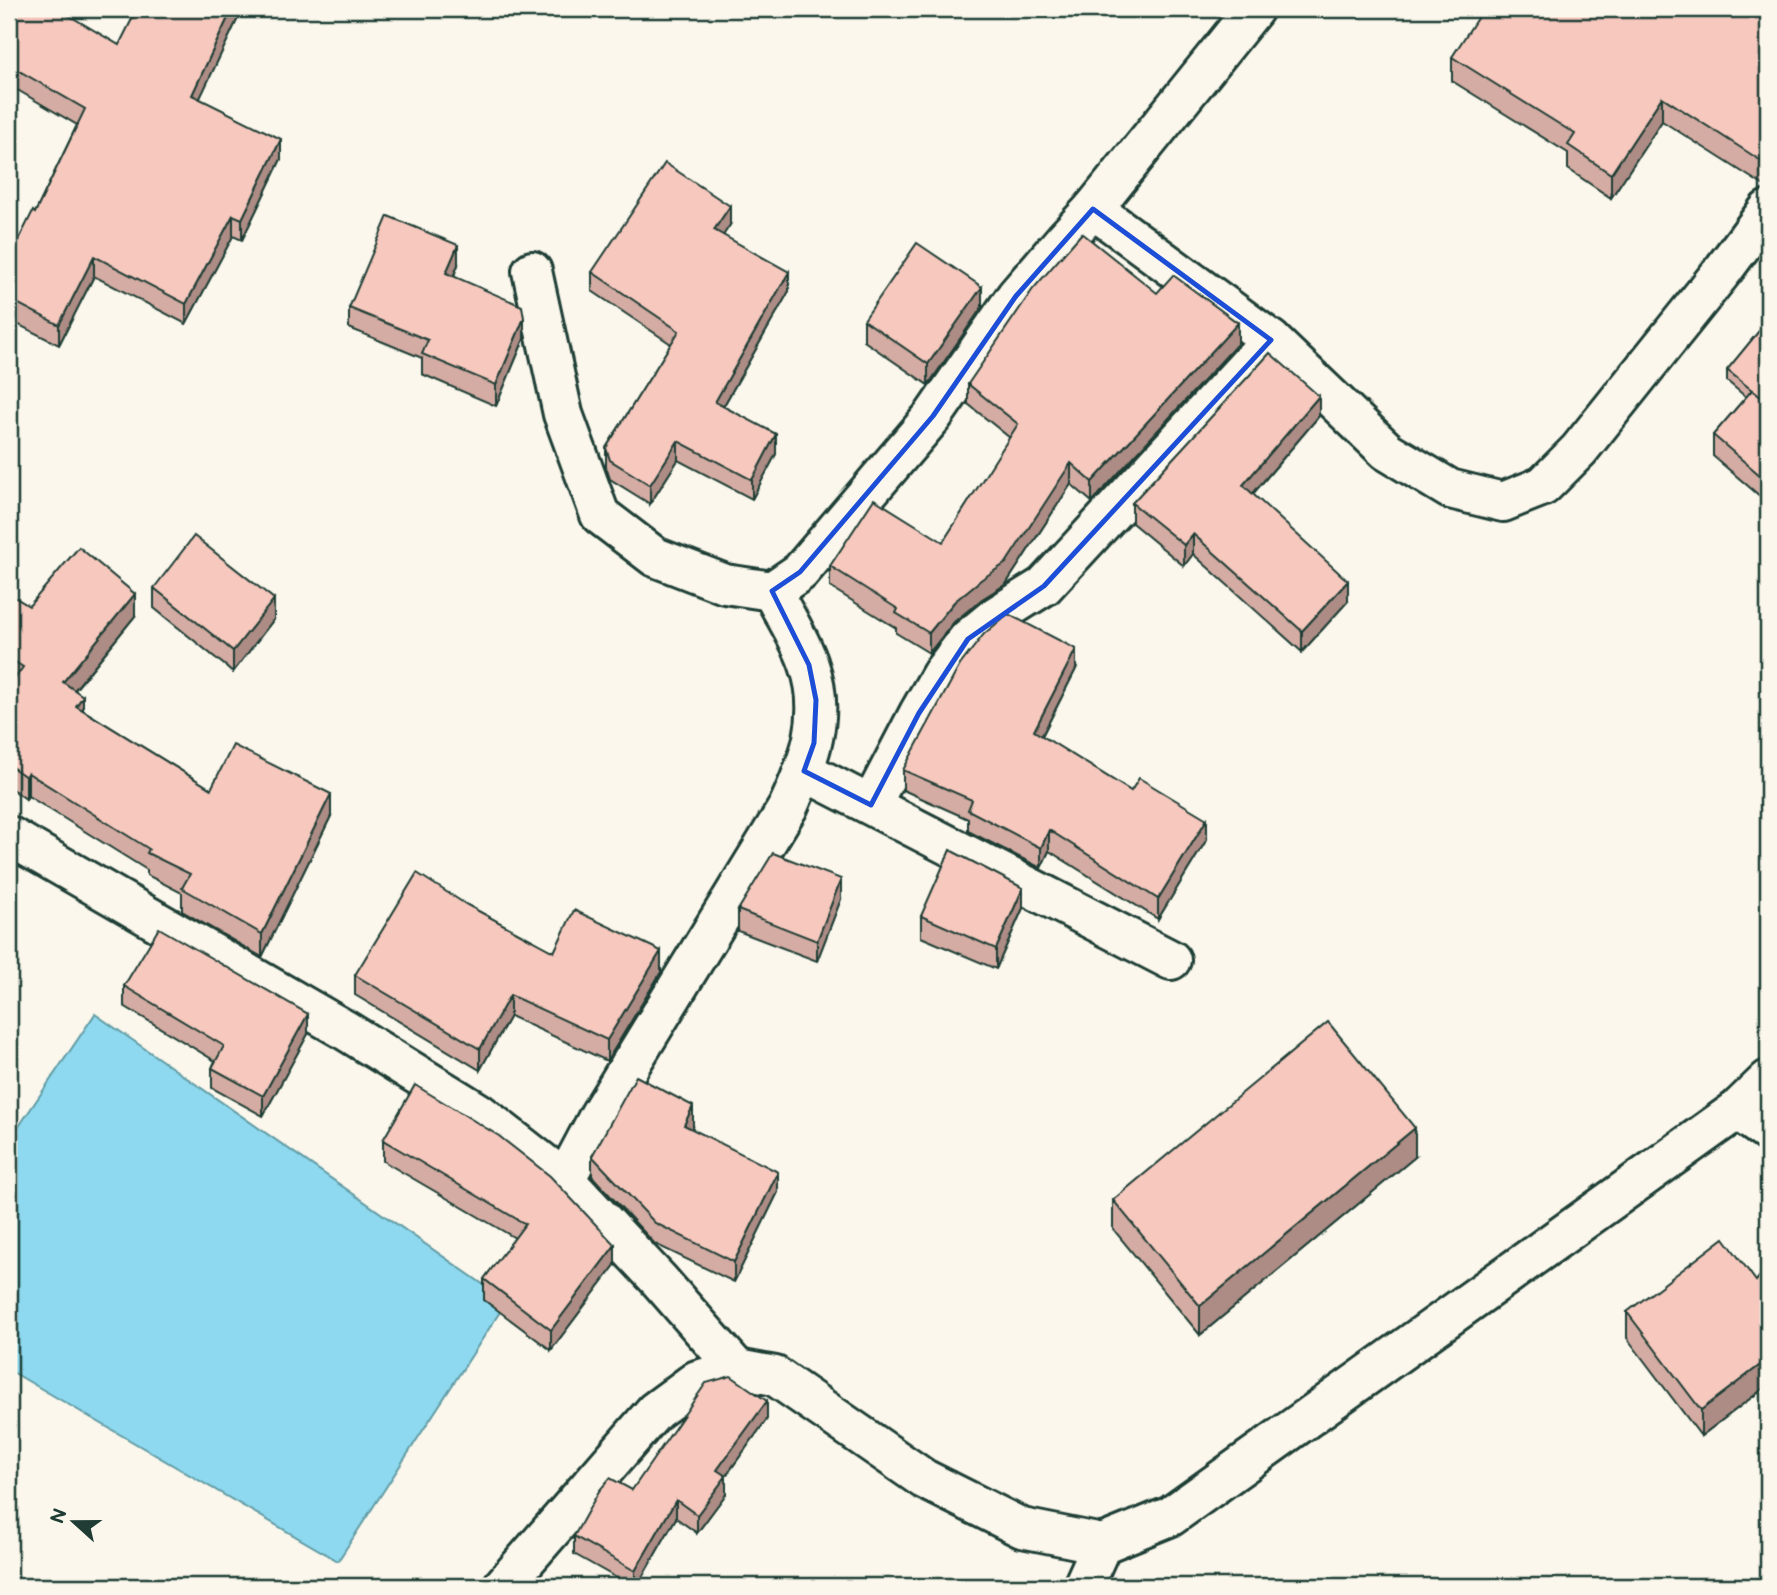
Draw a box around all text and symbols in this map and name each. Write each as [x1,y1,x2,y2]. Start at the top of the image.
north arrow [38,1486,108,1556]
text: N [46,1506,73,1527]

